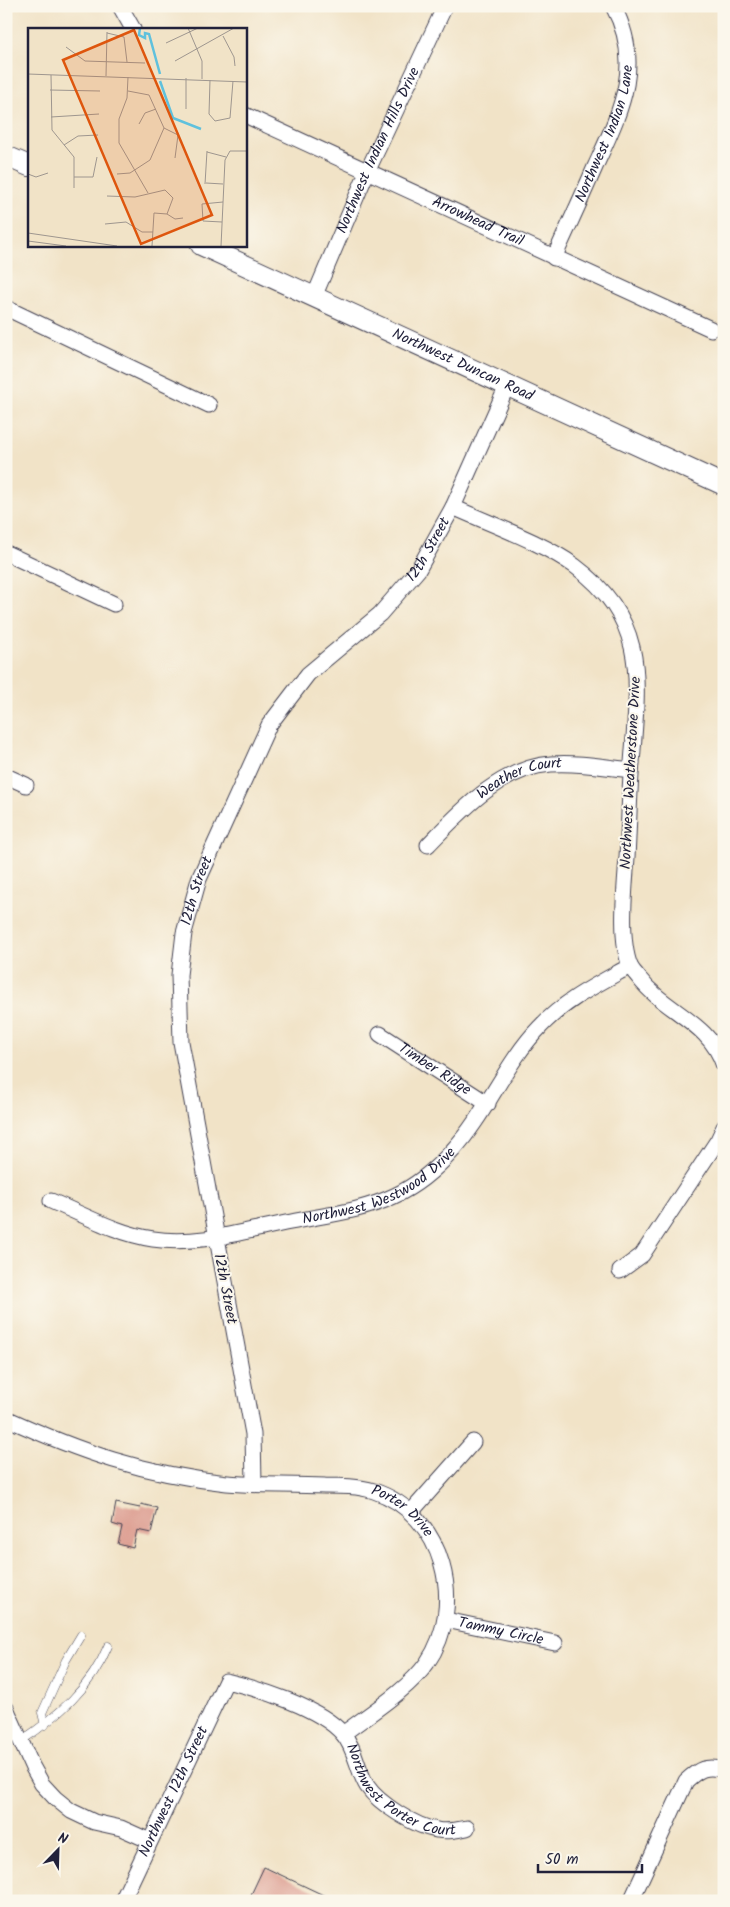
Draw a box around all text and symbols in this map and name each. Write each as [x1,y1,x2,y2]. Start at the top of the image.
inset map [28,28,246,246]
street label: Northwest Indian Hills Drive [330,63,427,237]
street label: Northwest Indian Lane [569,64,640,206]
street label: Arrowhead Trail [428,190,528,253]
street label: Northwest Duncan Road [388,322,538,408]
street label: 12th Street [401,513,457,588]
street label: Northwest Weatherstone Drive [614,676,648,870]
street label: Weather Court [472,752,562,806]
street label: 12th Street [175,852,220,928]
street label: Timber Ridge [393,1037,476,1102]
street label: Northwest Westwood Drive [300,1142,462,1232]
street label: 12th Street [206,1252,244,1326]
street label: Porter Drive [368,1479,440,1542]
street label: Tammy Circle [456,1611,546,1652]
street label: Northwest 12th Street [132,1722,215,1861]
street label: Northwest Porter Court [339,1740,457,1843]
north arrow [32,1824,82,1874]
text: N [54,1827,71,1851]
scale bar [538,1842,641,1874]
text: 50 m [545,1848,579,1872]

